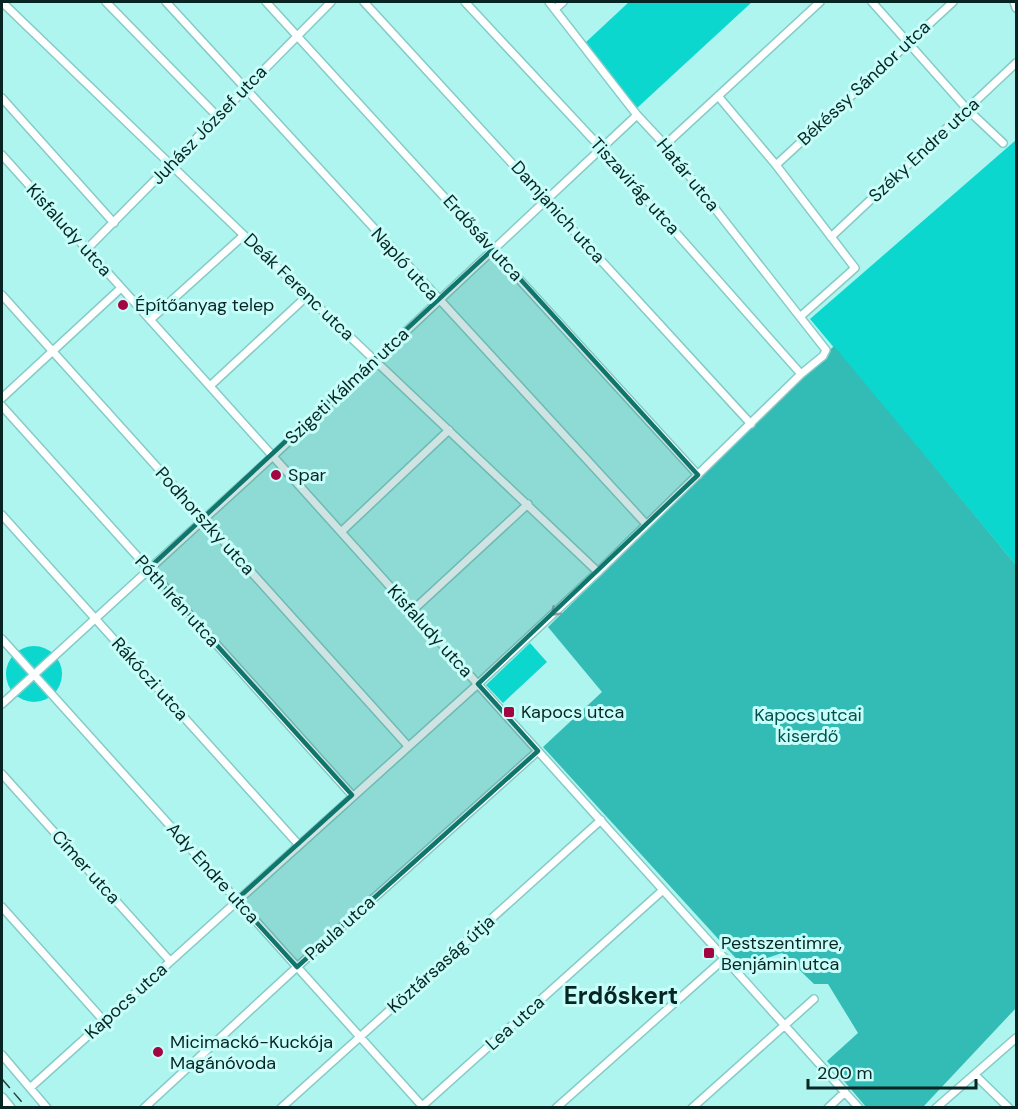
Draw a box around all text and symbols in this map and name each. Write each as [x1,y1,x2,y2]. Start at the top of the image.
street label: Békéssy Sándor utca [792,15,936,151]
street label: Juhász József utca [146,60,272,190]
street label: Széky Endre utca [863,92,985,208]
street label: Tiszavirág utca [585,132,685,240]
street label: Határ utca [651,134,725,216]
street label: Damjanich utca [506,156,610,268]
street label: Kisfaludy utca [21,178,117,282]
street label: Erdősáv utca [438,190,528,286]
street label: Napló utca [366,222,444,306]
street label: Deák Ferenc utca [239,228,359,346]
place label: Építőanyag telep [135,293,274,317]
marker: Építőanyag telep [116,298,130,312]
street label: Szigeti Kálmán utca [280,322,414,450]
street label: Podhorszky utca [150,462,260,580]
place label: Spar [288,463,326,487]
marker: Spar [269,468,283,482]
street label: Póth Irén utca [129,550,225,652]
street label: Kisfaludy utca [382,579,478,683]
one-way arrow [551,604,562,615]
street label: Rákóczi utca [106,632,194,726]
place label: Kapocs utca [521,700,624,724]
park label: Kapocs utcai kiserdő [754,703,862,748]
marker: Kapocs utca [502,705,516,719]
street label: Ady Endre utca [161,817,265,929]
street label: Címer utca [46,825,126,909]
street label: Paula utca [300,890,380,966]
street label: Köztársaság útja [382,909,500,1019]
place label: Pestszentimre, Benjámin utca [721,931,842,976]
marker: Pestszentimre, Benjámin utca [702,946,716,960]
street label: Kapocs utca [80,958,172,1044]
district label: Erdőskert [564,980,678,1011]
street label: Lea utca [481,990,549,1056]
place label: Micimackó-Kuckója Magánóvoda [170,1030,333,1075]
marker: Micimackó-Kuckója Magánóvoda [151,1045,165,1059]
scale bar [808,1052,976,1090]
text: 200 m [817,1061,873,1085]

